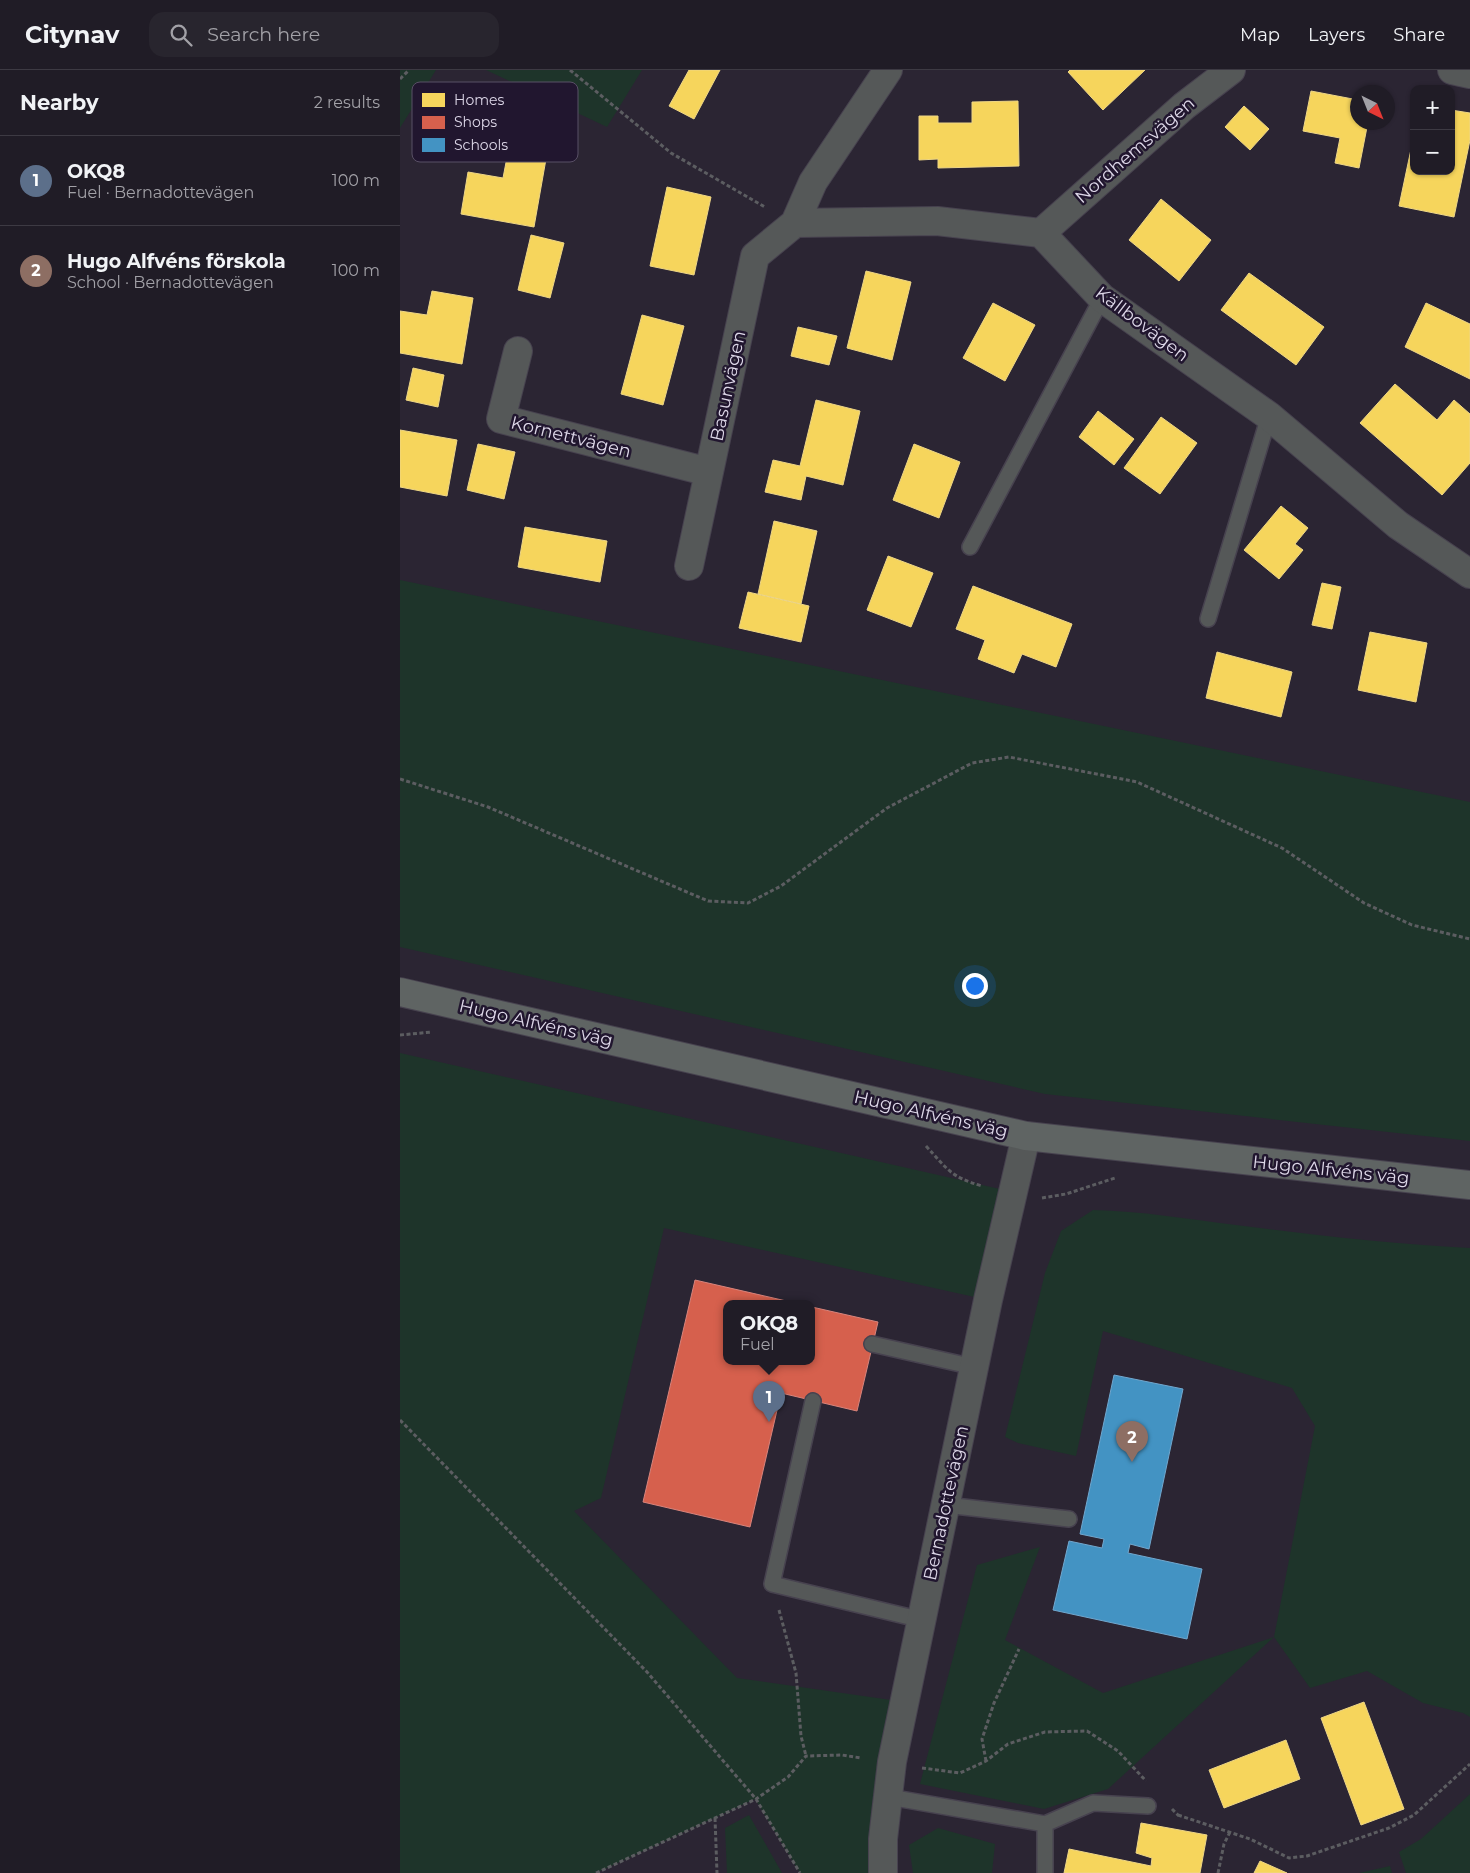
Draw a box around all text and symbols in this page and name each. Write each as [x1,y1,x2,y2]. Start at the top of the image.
search box [149,12,499,57]
text: Citynav [25,20,119,49]
icon: search [167,21,195,49]
text: Search here [207,23,320,46]
text: Map [1240,24,1280,46]
text: Layers [1308,24,1365,46]
text: Share [1393,24,1445,46]
legend [412,82,578,162]
north arrow [1350,85,1395,130]
map controls [1410,85,1455,175]
button: + [1410,85,1455,130]
text: Nearby [20,90,99,115]
text: Homes [454,91,504,109]
street label: Nordhemsvägen [1071,92,1199,208]
text: 2 results [314,93,380,112]
text: Shops [454,113,497,131]
button: − [1410,130,1455,175]
text: Schools [454,136,508,154]
text: OKQ8 [67,160,125,183]
text: 1 [33,171,39,190]
text: 100 m [332,171,380,190]
text: Fuel · Bernadottevägen [67,183,254,202]
text: Hugo Alfvéns förskola [67,250,286,273]
text: 2 [31,261,41,280]
text: 100 m [332,261,380,280]
text: School · Bernadottevägen [67,273,274,292]
street label: Källbovägen [1091,282,1193,366]
street label: Basunvägen [706,329,750,443]
street label: Kornettvägen [508,411,634,463]
your location [962,973,988,999]
street label: Hugo Alfvéns väg [457,995,615,1051]
street label: Hugo Alfvéns väg [852,1086,1010,1142]
street label: Hugo Alfvéns väg [1252,1151,1410,1189]
popup [723,1300,815,1365]
text: OKQ8 [740,1312,798,1335]
text: Fuel [740,1335,775,1354]
pin: 1 [753,1381,785,1422]
pin: 2 [1116,1421,1148,1462]
street label: Bernadottevägen [919,1423,973,1583]

